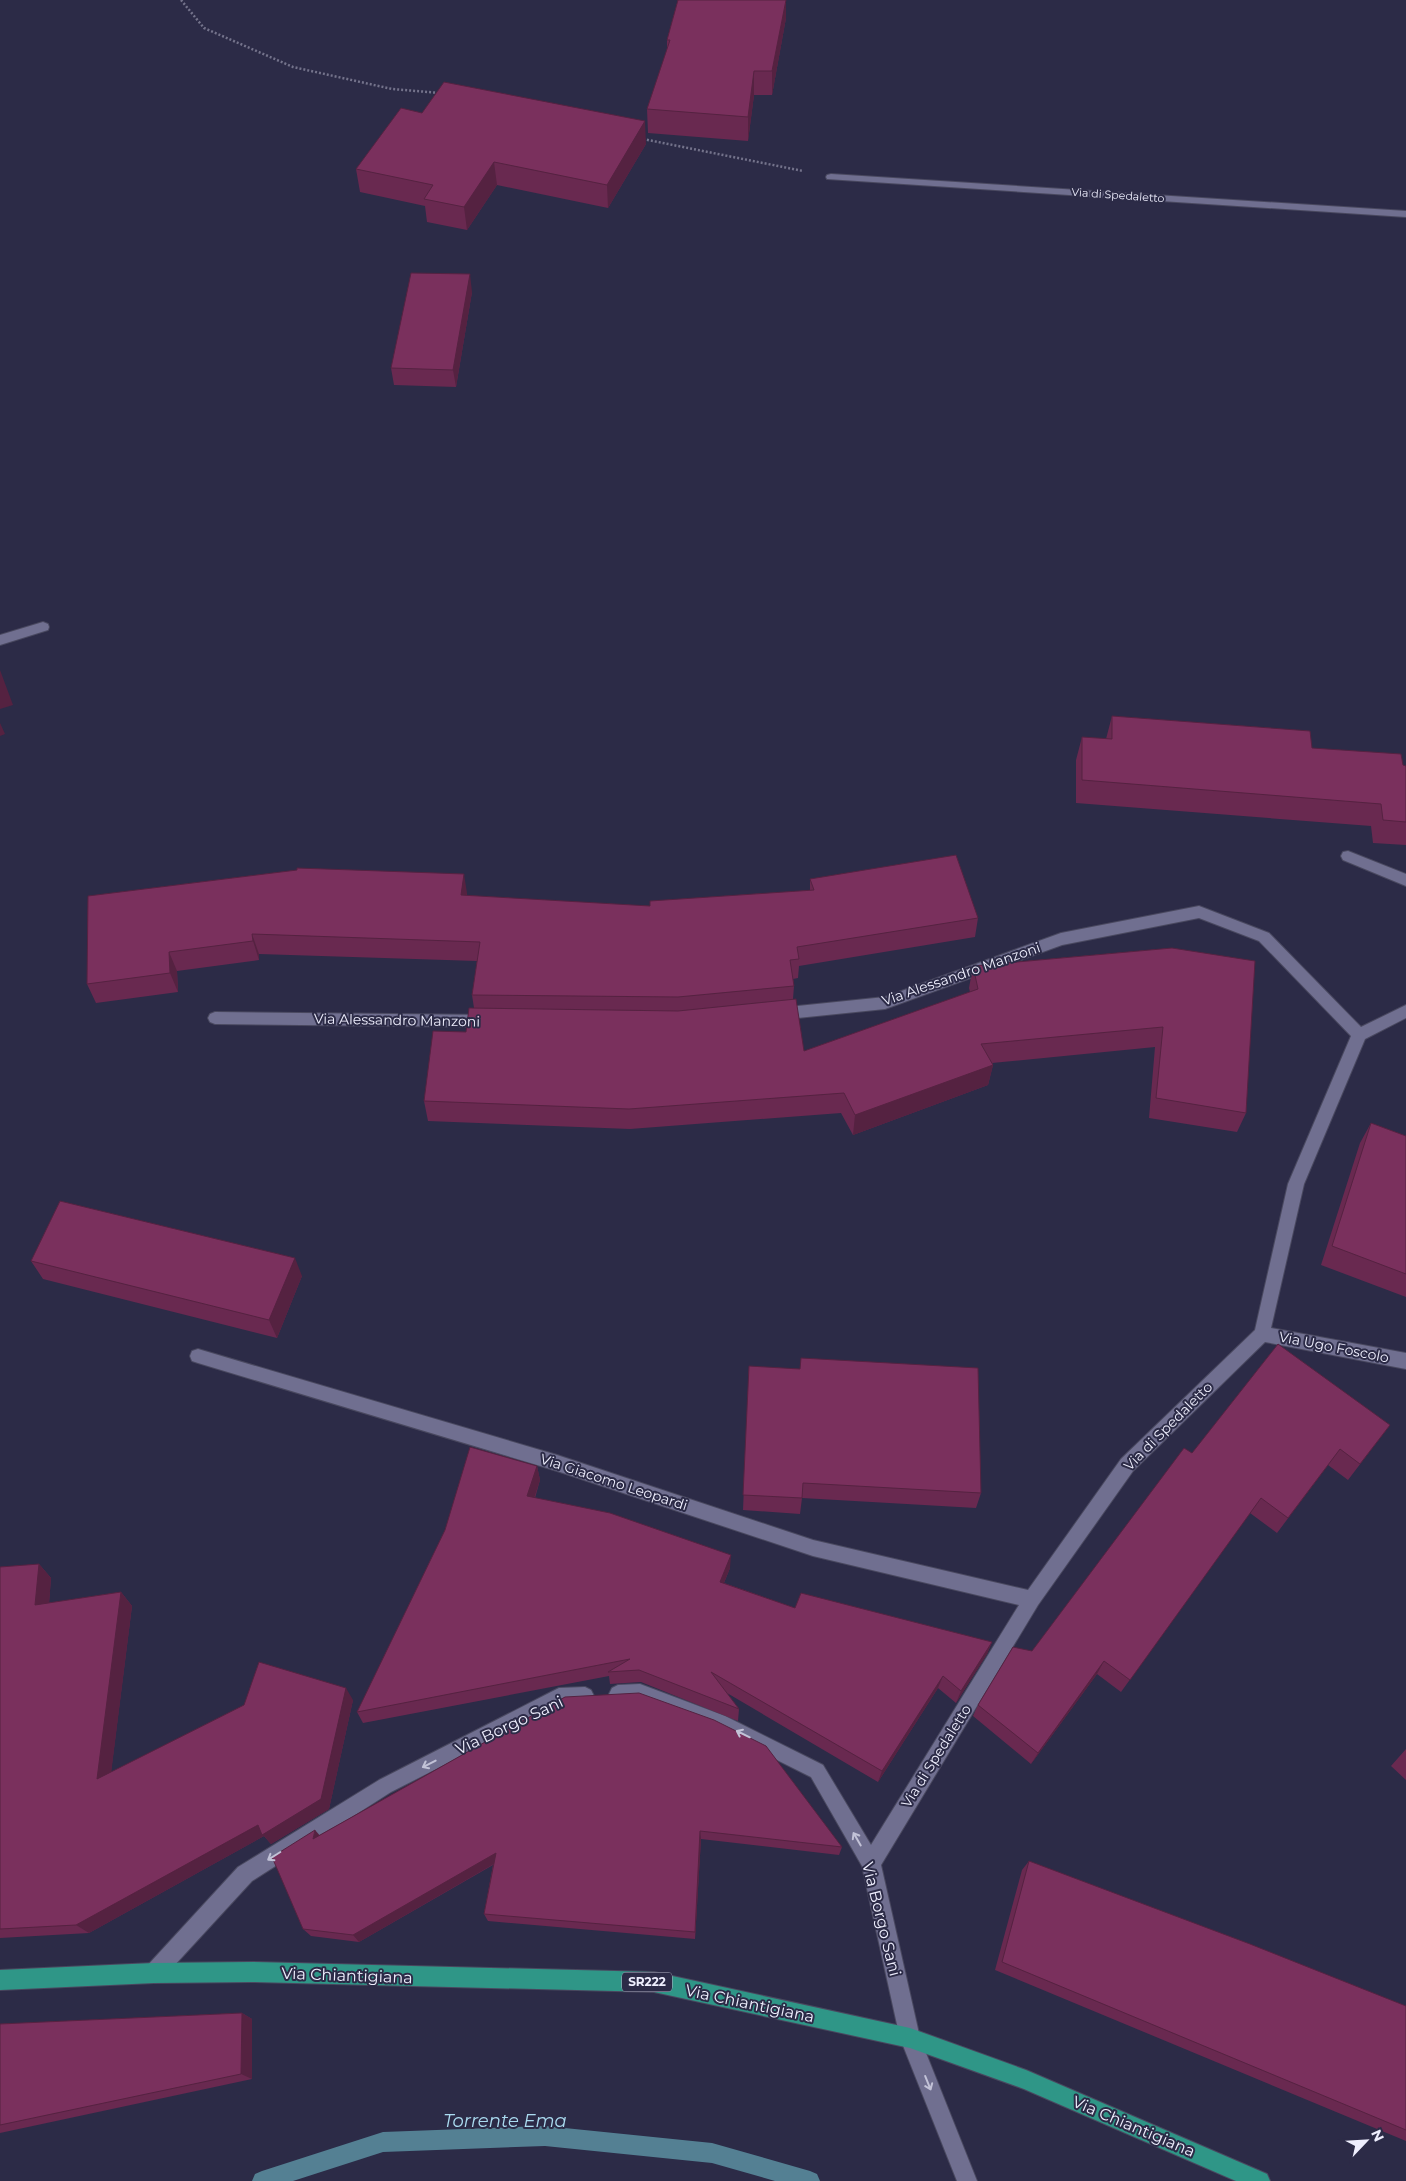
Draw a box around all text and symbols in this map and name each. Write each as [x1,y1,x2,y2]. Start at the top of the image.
street label: Via di Spedaletto [1071,185,1165,205]
street label: Via Alessandro Manzoni [879,938,1043,1010]
street label: Via Alessandro Manzoni [314,1010,480,1030]
street label: Via Ugo Foscolo [1277,1328,1391,1367]
street label: Via di Spedaletto [1120,1378,1216,1474]
street label: Via Giacomo Leopardi [538,1450,690,1514]
street label: Via Borgo Sani [452,1692,566,1759]
street label: Via di Spedaletto [897,1701,975,1811]
one-way arrow [736,1729,751,1738]
one-way arrow [422,1760,437,1769]
one-way arrow [852,1832,862,1847]
one-way arrow [268,1851,282,1861]
street label: Via Borgo Sani [858,1860,905,1978]
street label: Via Chiantigiana [281,1964,413,1987]
road number: SR222 [622,1972,672,1991]
street label: Via Chiantigiana [684,1981,816,2026]
one-way arrow [924,2075,934,2090]
street label: Via Chiantigiana [1070,2092,1198,2161]
water label: Torrente Ema [443,2110,567,2132]
north arrow [1341,2116,1391,2166]
text: N [1367,2127,1388,2144]

